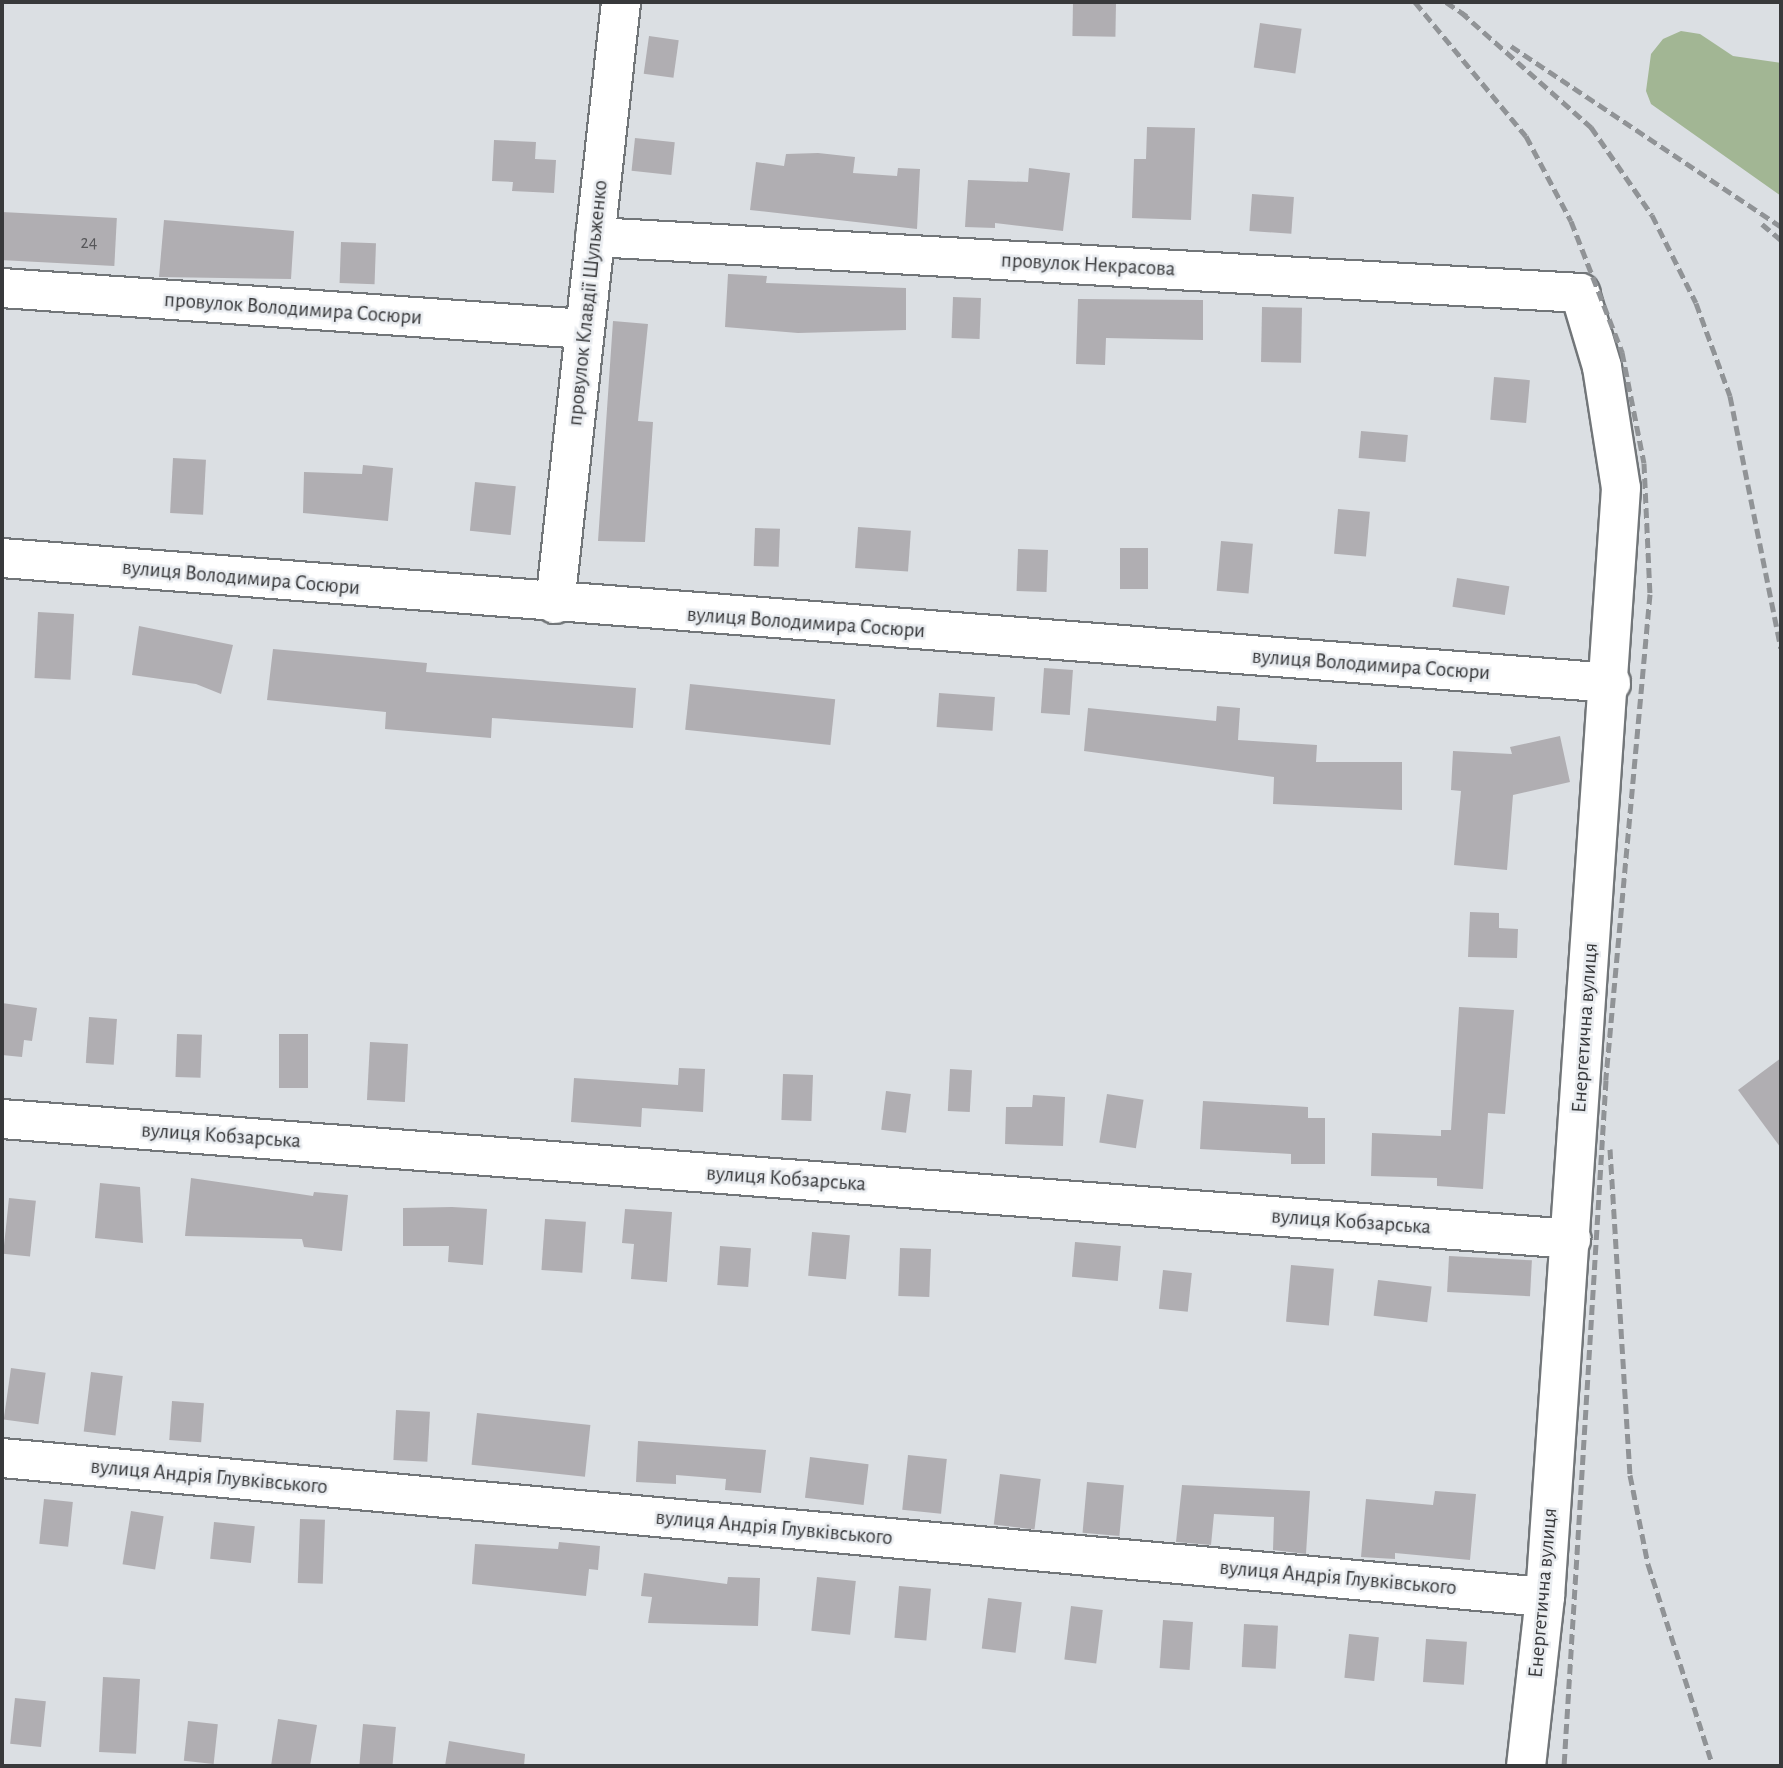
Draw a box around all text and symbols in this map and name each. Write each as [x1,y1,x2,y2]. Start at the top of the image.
street label: провулок Клавдії Шульженко [563,179,613,427]
house number: 24 [81,232,97,254]
street label: провулок Некрасова [1000,248,1176,282]
street label: провулок Володимира Сосюри [163,287,423,331]
street label: вулиця Володимира Сосюри [121,555,361,601]
street label: вулиця Володимира Сосюри [686,602,926,644]
street label: вулиця Володимира Сосюри [1251,644,1491,686]
street label: Енергетична вулиця [1566,942,1604,1114]
street label: вулиця Кобзарська [140,1118,302,1154]
street label: вулиця Кобзарська [705,1161,867,1197]
street label: вулиця Кобзарська [1270,1204,1432,1240]
street label: вулиця Андрія Глувківського [89,1454,329,1500]
street label: вулиця Андрія Глувківського [654,1505,894,1551]
street label: Енергетична вулиця [1523,1507,1563,1679]
street label: вулиця Андрія Глувківського [1218,1555,1458,1601]

